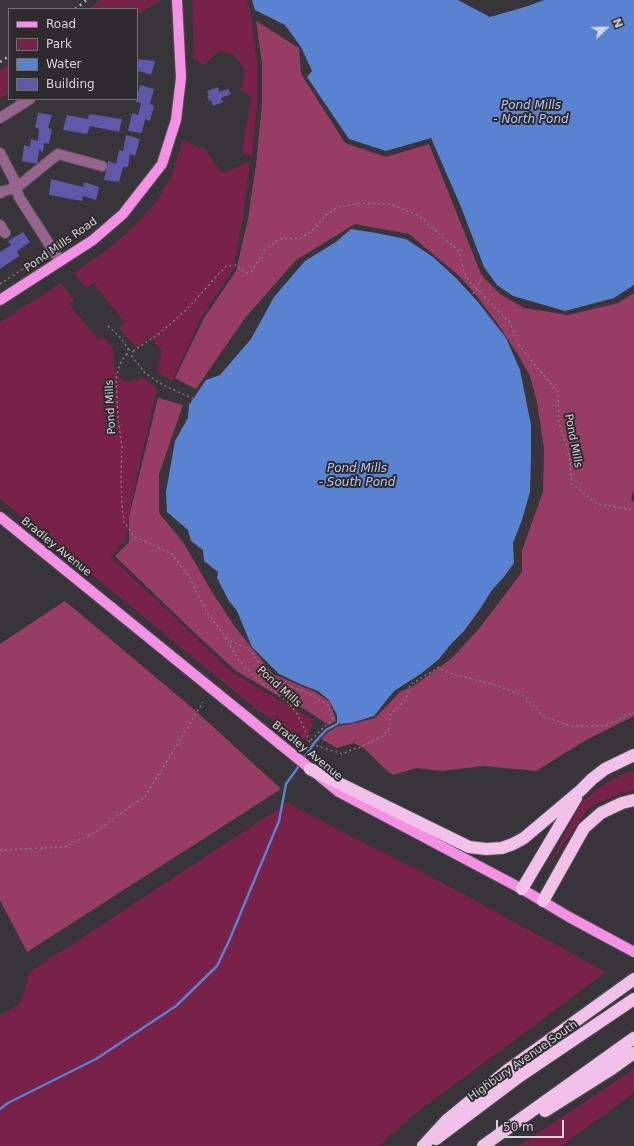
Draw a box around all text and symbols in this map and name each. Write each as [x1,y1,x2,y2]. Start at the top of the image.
legend [8,8,138,100]
north arrow [586,8,626,48]
text: N [610,16,625,30]
text: Road [46,17,76,31]
text: Park [46,37,72,51]
text: Water [46,57,81,71]
text: Building [46,77,95,91]
water label: Pond Mills - North Pond [493,99,569,127]
street label: Pond Mills Road [22,215,100,275]
street label: Pond Mills [103,379,119,435]
street label: Pond Mills [561,413,585,469]
water label: Pond Mills - South Pond [319,462,395,490]
street label: Bradley Avenue [18,515,94,579]
street label: Pond Mills [254,664,304,710]
street label: Bradley Avenue [269,719,345,783]
street label: Highbury Avenue South [466,1018,580,1104]
scale bar [498,1112,566,1138]
text: 50 m [503,1120,534,1134]

